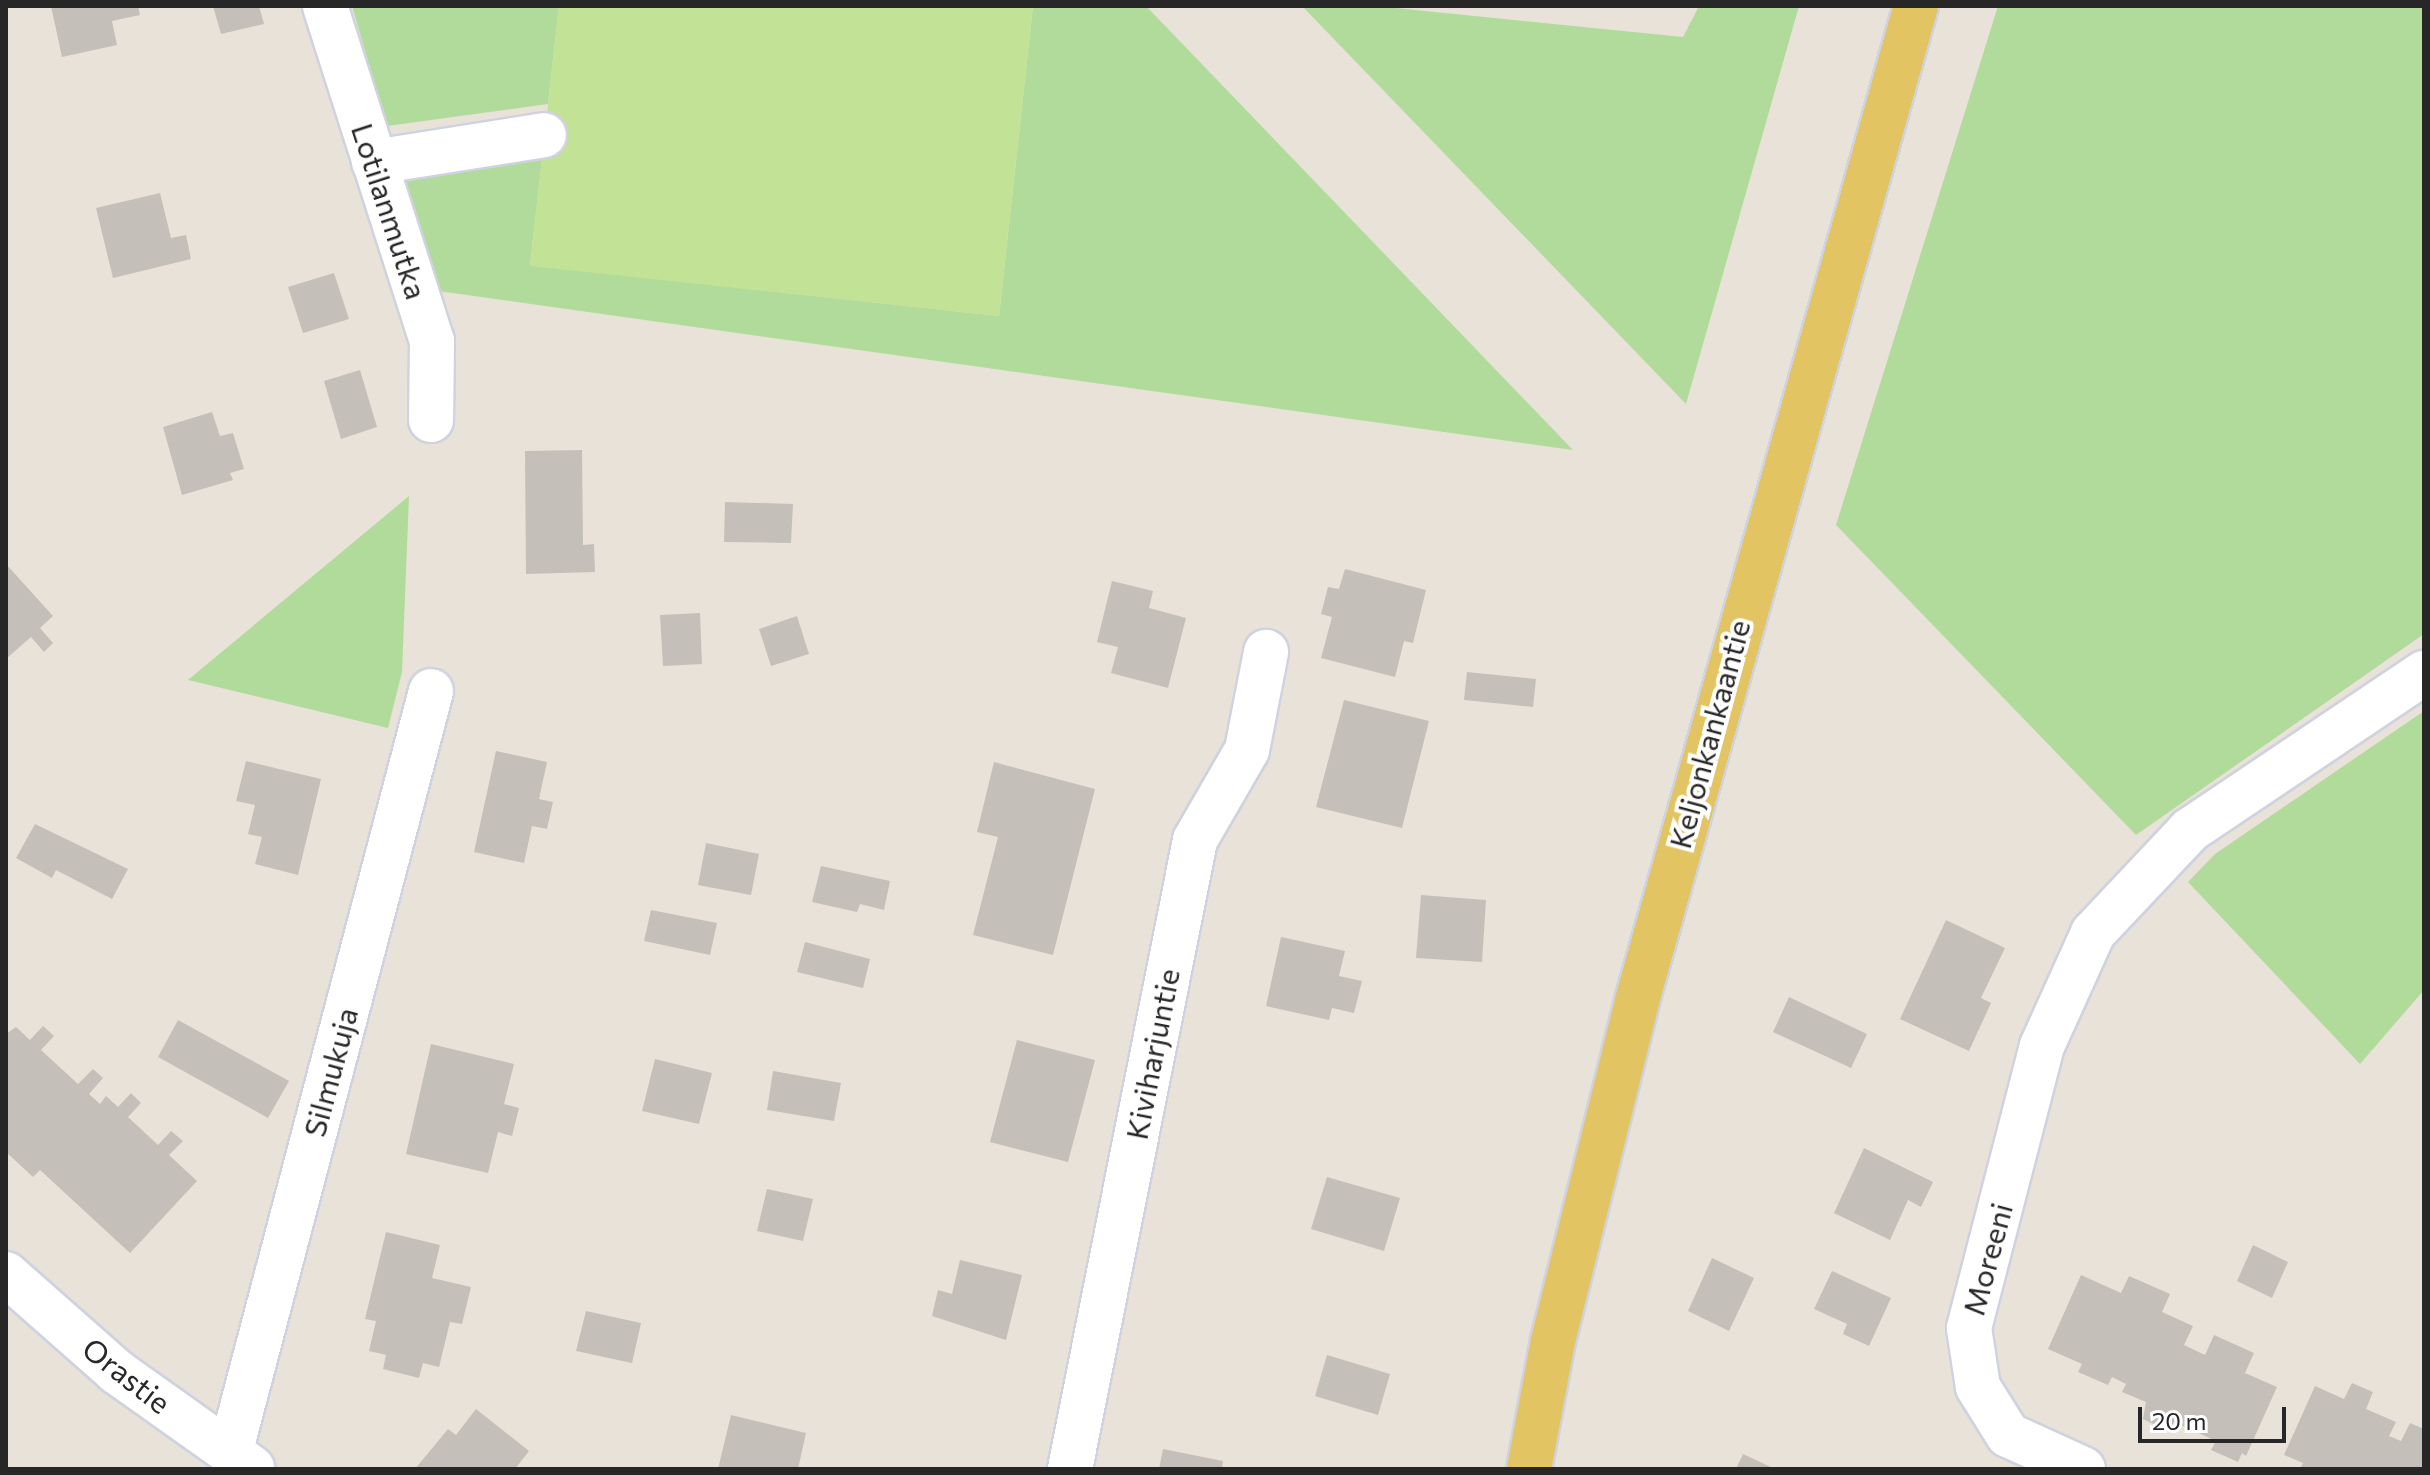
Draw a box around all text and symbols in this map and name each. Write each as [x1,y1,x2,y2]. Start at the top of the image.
street label: Lotilanmutka [345,119,435,303]
street label: Keljonkankaantie [1661,616,1757,852]
street label: Kiviharjuntie [1118,966,1186,1142]
street label: Silmukuja [296,1003,364,1141]
street label: Moreeni [1955,1199,2019,1319]
street label: Orastie [76,1330,178,1420]
scale bar [2142,1391,2290,1441]
text: 20 m [2152,1406,2206,1435]

